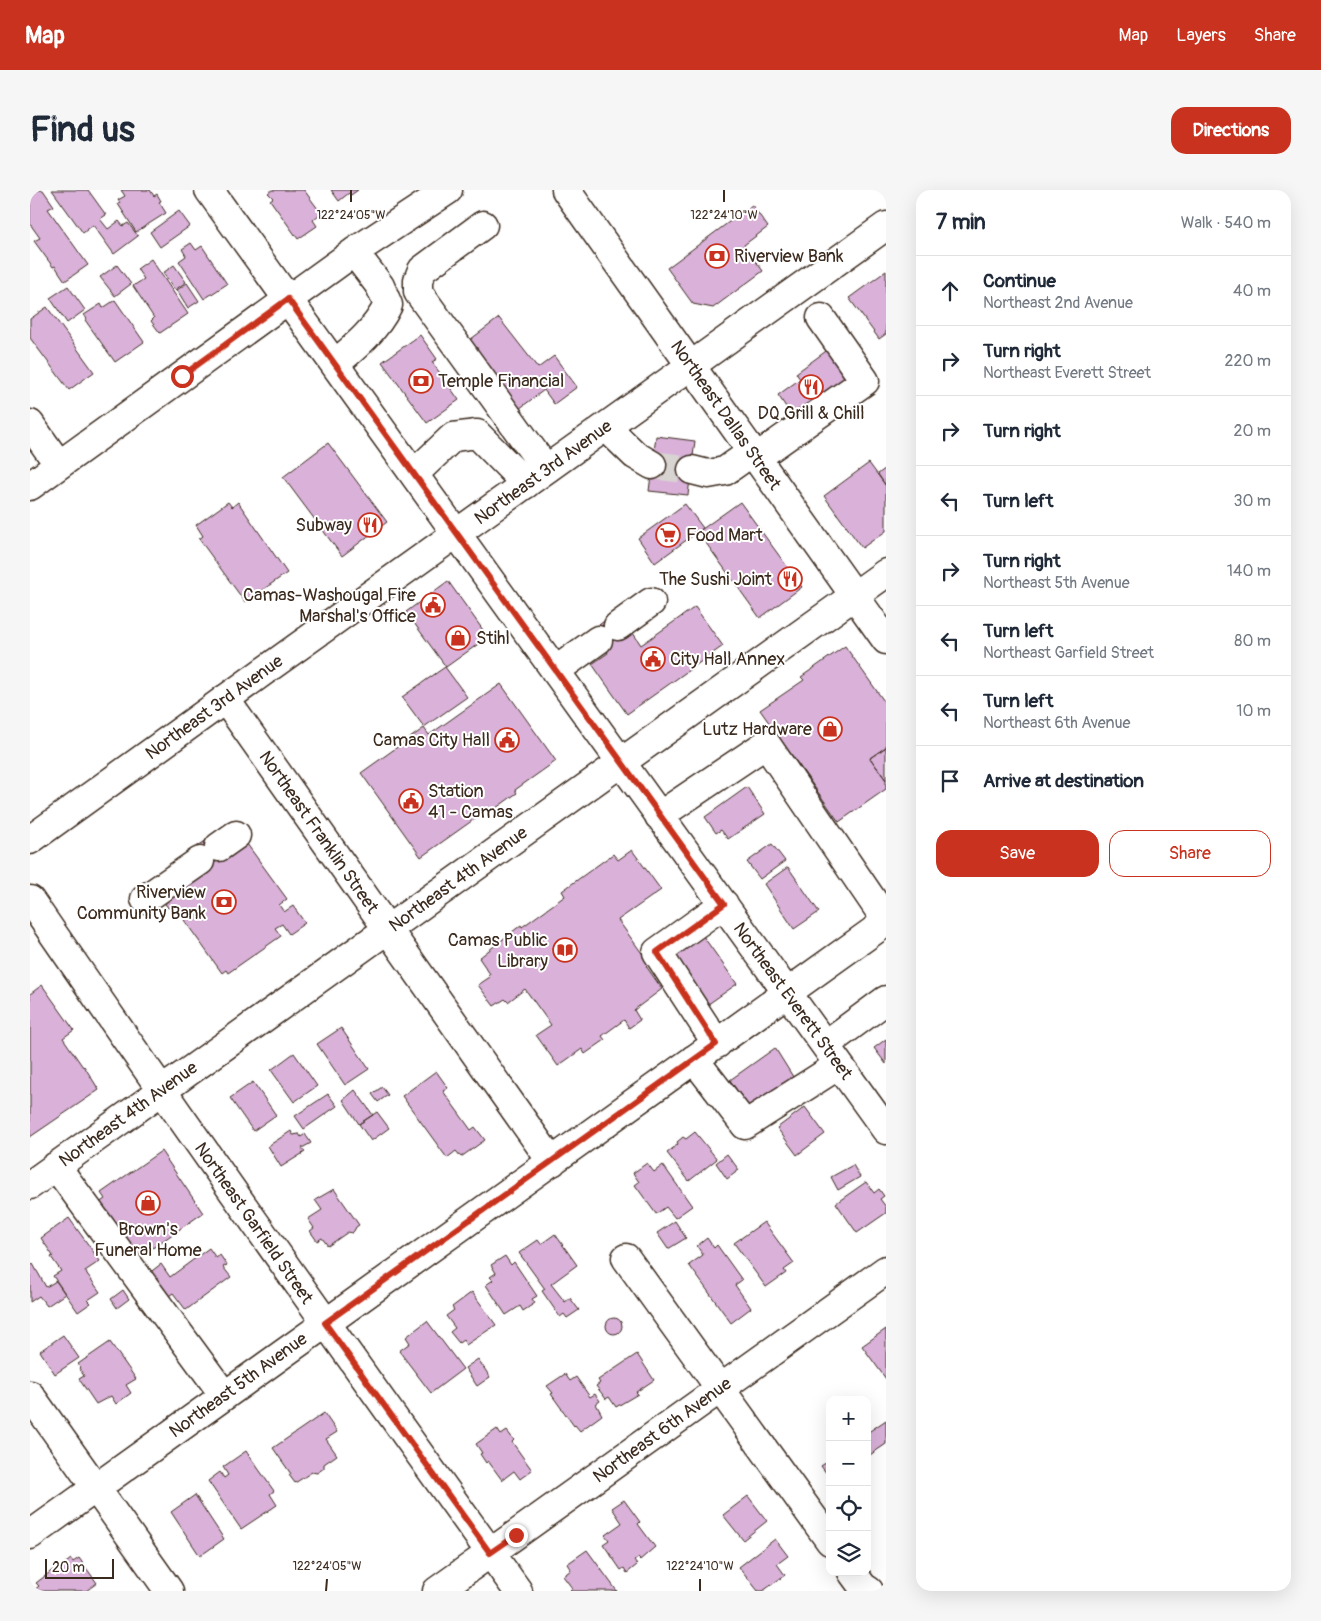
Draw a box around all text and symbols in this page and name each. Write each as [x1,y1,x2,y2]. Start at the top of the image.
text: Map [25,21,65,50]
text: Map [1119,24,1148,47]
text: Layers [1176,24,1226,47]
text: Share [1254,24,1296,47]
button: Directions [1171,107,1291,154]
text: Find us [30,108,135,152]
text: 122°24'05"W [316,208,386,223]
text: 122°24'10"W [690,208,758,223]
text: 7 min [936,209,986,236]
text: Walk · 540 m [1181,213,1271,233]
bank icon: Riverview Bank [704,243,730,269]
place label: Riverview Bank [734,245,844,268]
text: Continue [983,269,1056,293]
icon: ahead [936,277,964,305]
text: 40 m [1233,281,1271,301]
text: Northeast 2nd Avenue [983,293,1133,313]
street label: Northeast Dallas Street [665,336,786,495]
text: Turn right [983,339,1061,363]
icon: right [936,347,964,375]
text: 220 m [1225,351,1271,371]
text: Northeast Everett Street [983,363,1151,383]
route start [171,365,194,388]
bank icon: Temple Financial [408,368,434,394]
place label: Temple Financial [438,370,564,393]
restaurant icon: DQ Grill & Chill [798,374,824,400]
place label: DQ Grill & Chill [758,402,864,425]
street label: Northeast 3rd Avenue [470,415,617,530]
icon: right [936,417,964,445]
text: Turn right [983,419,1061,443]
text: 20 m [1233,421,1271,441]
icon: left [936,487,964,515]
text: Turn left [983,489,1053,513]
text: 30 m [1233,491,1271,511]
restaurant icon: Subway [357,512,383,538]
place label: Subway [295,514,352,537]
supermarket icon: Food Mart [655,522,681,548]
place label: Food Mart [686,524,764,547]
text: Turn right [983,549,1061,573]
icon: right [936,557,964,585]
text: 140 m [1227,561,1271,581]
restaurant icon: The Sushi Joint [777,566,803,592]
place label: The Sushi Joint [659,568,773,591]
text: Northeast 5th Avenue [983,573,1130,593]
place label: Camas-Washougal Fire Marshal's Office [243,584,416,628]
public building icon: Camas-Washougal Fire Marshal's Office [420,592,446,618]
text: Turn left [983,619,1053,643]
shop icon: Stihl [445,625,471,651]
place label: Stihl [476,627,510,650]
icon: left [936,627,964,655]
text: 80 m [1234,631,1271,651]
text: Northeast Garfield Street [983,643,1154,663]
public building icon: City Hall Annex [640,646,666,672]
place label: City Hall Annex [670,648,785,671]
street label: Northeast 3rd Avenue [141,650,288,765]
text: Turn left [983,689,1053,713]
icon: left [936,697,964,725]
text: 10 m [1236,701,1271,721]
text: Northeast 6th Avenue [983,713,1130,733]
shop icon: Lutz Hardware [817,716,843,742]
place label: Lutz Hardware [702,718,812,741]
public building icon: Camas City Hall [494,727,520,753]
place label: Camas City Hall [373,729,490,752]
street label: Northeast Franklin Street [254,746,384,919]
icon: arrive [936,767,964,795]
text: Arrive at destination [983,769,1144,793]
place label: Station 41 - Camas [428,780,513,824]
public building icon: Station 41 - Camas [398,788,424,814]
street label: Northeast 4th Avenue [384,821,532,937]
button: Save [936,830,1099,877]
button: Share [1109,830,1271,877]
place label: Riverview Community Bank [77,881,206,925]
bank icon: Riverview Community Bank [211,889,237,915]
street label: Northeast Everett Street [728,918,858,1085]
place label: Camas Public Library [448,929,548,973]
library icon: Camas Public Library [552,937,578,963]
street label: Northeast 4th Avenue [54,1056,202,1172]
street label: Northeast Garfield Street [189,1138,319,1309]
shop icon: Brown's Funeral Home [135,1190,161,1216]
place label: Brown's Funeral Home [94,1218,202,1262]
street label: Northeast 5th Avenue [165,1328,312,1443]
street label: Northeast 6th Avenue [588,1372,736,1488]
map controls [826,1396,871,1576]
button: + [826,1396,871,1441]
button: − [826,1441,871,1486]
button: locate [826,1486,871,1531]
route end [505,1524,528,1547]
button: layers [826,1531,871,1576]
scale bar [45,1556,114,1579]
text: 20 m [52,1559,85,1576]
text: 122°24'05"W [292,1559,362,1574]
text: 122°24'10"W [666,1559,734,1574]

